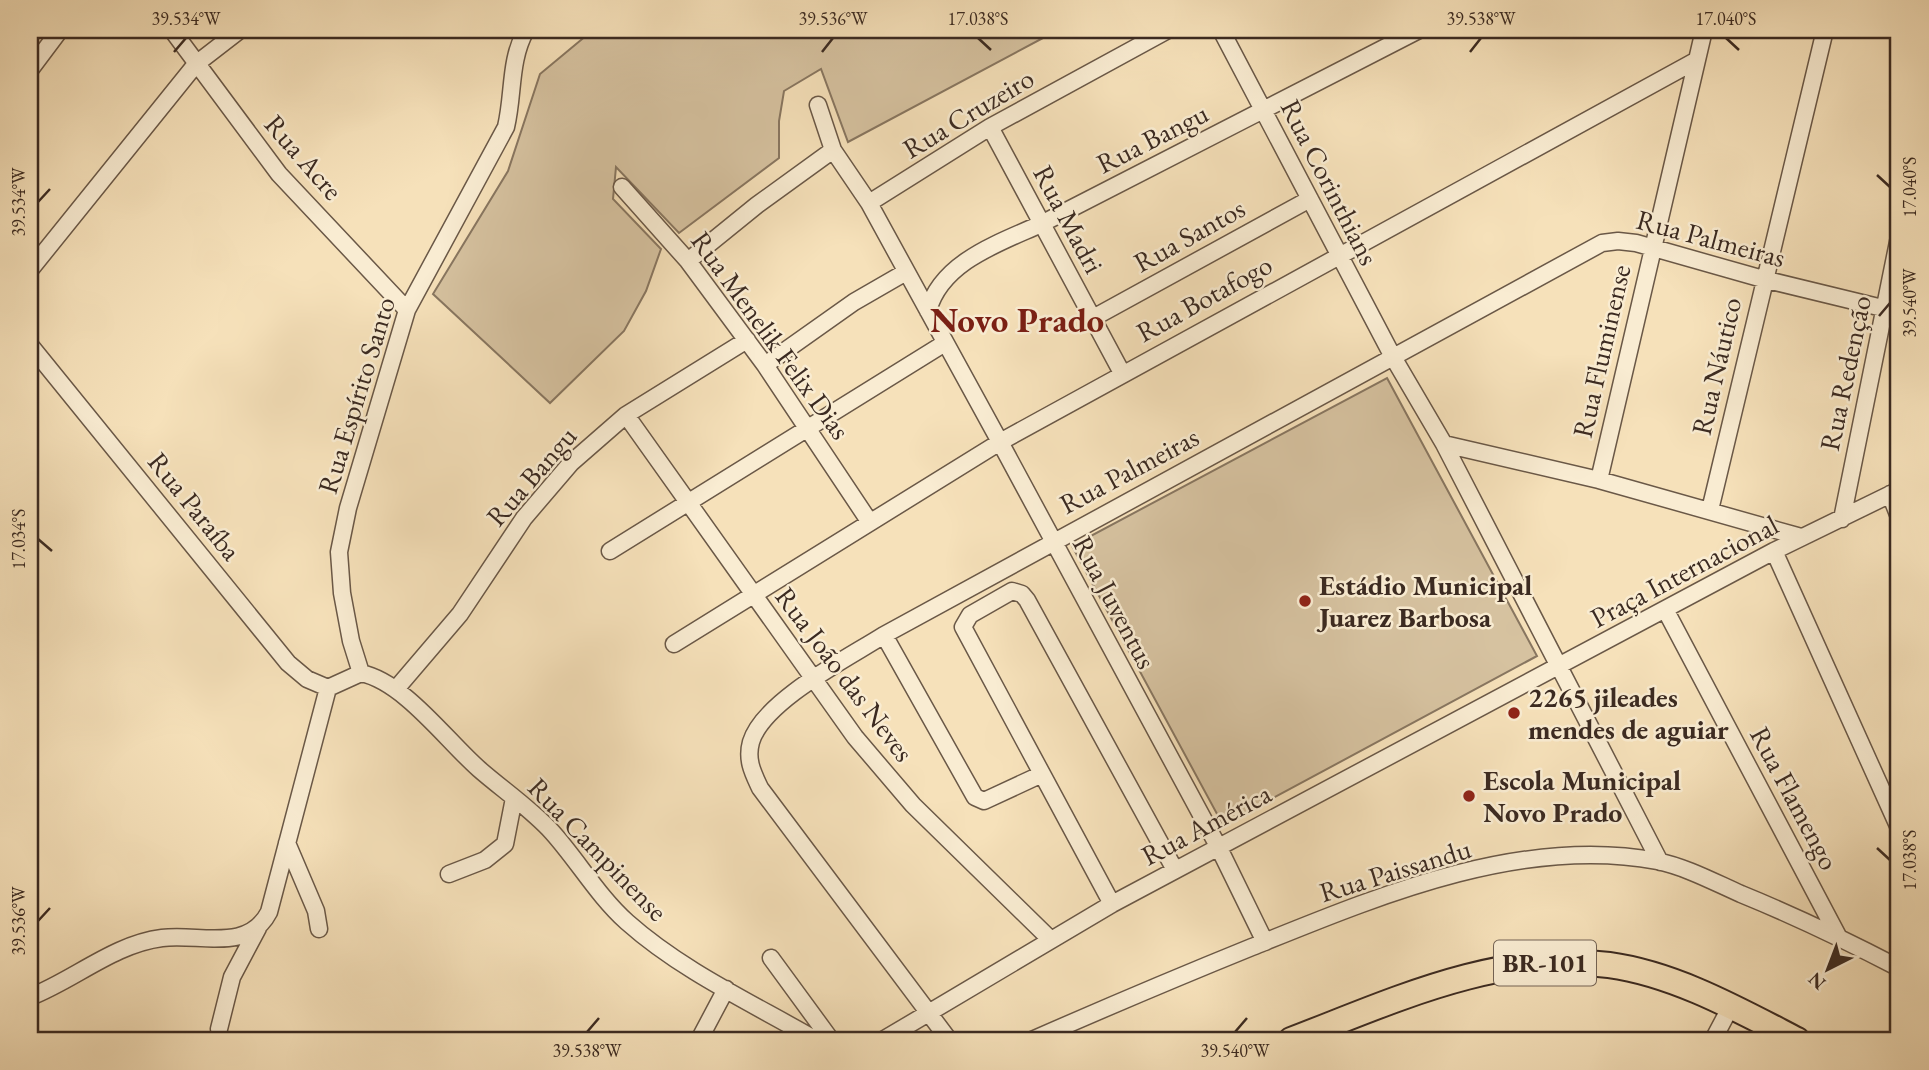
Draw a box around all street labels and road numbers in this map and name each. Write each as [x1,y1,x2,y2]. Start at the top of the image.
street label: Rua Cruzeiro [896,60,1040,166]
street label: Rua Corinthians [1273,93,1387,271]
street label: Rua Bangu [1090,94,1214,181]
street label: Rua Acre [257,107,351,207]
street label: Rua Madri [1025,159,1113,280]
street label: Rua Santos [1127,190,1251,280]
street label: Rua Palmeiras [1633,201,1789,275]
street label: Rua Menelik Felix Dias [683,224,859,446]
street label: Rua Botafogo [1130,246,1278,350]
street label: Rua Fluminense [1564,261,1638,441]
street label: Rua Espírito Santo [309,292,403,498]
street label: Rua Redenção [1811,292,1879,454]
street label: Rua Náutico [1683,294,1749,438]
street label: Rua Bangu [478,418,584,533]
street label: Rua Palmeiras [1053,418,1205,522]
street label: Rua Paraíba [140,444,250,568]
street label: Praça Internacional [1584,506,1784,636]
street label: Rua Juventus [1065,529,1165,675]
street label: Rua João das Neves [768,579,922,769]
street label: Rua Flamengo [1742,720,1848,876]
street label: Rua Campinense [520,770,676,929]
street label: Rua América [1135,774,1278,873]
street label: Rua Paissandu [1315,830,1475,910]
road number: BR-101 [1494,940,1596,986]

